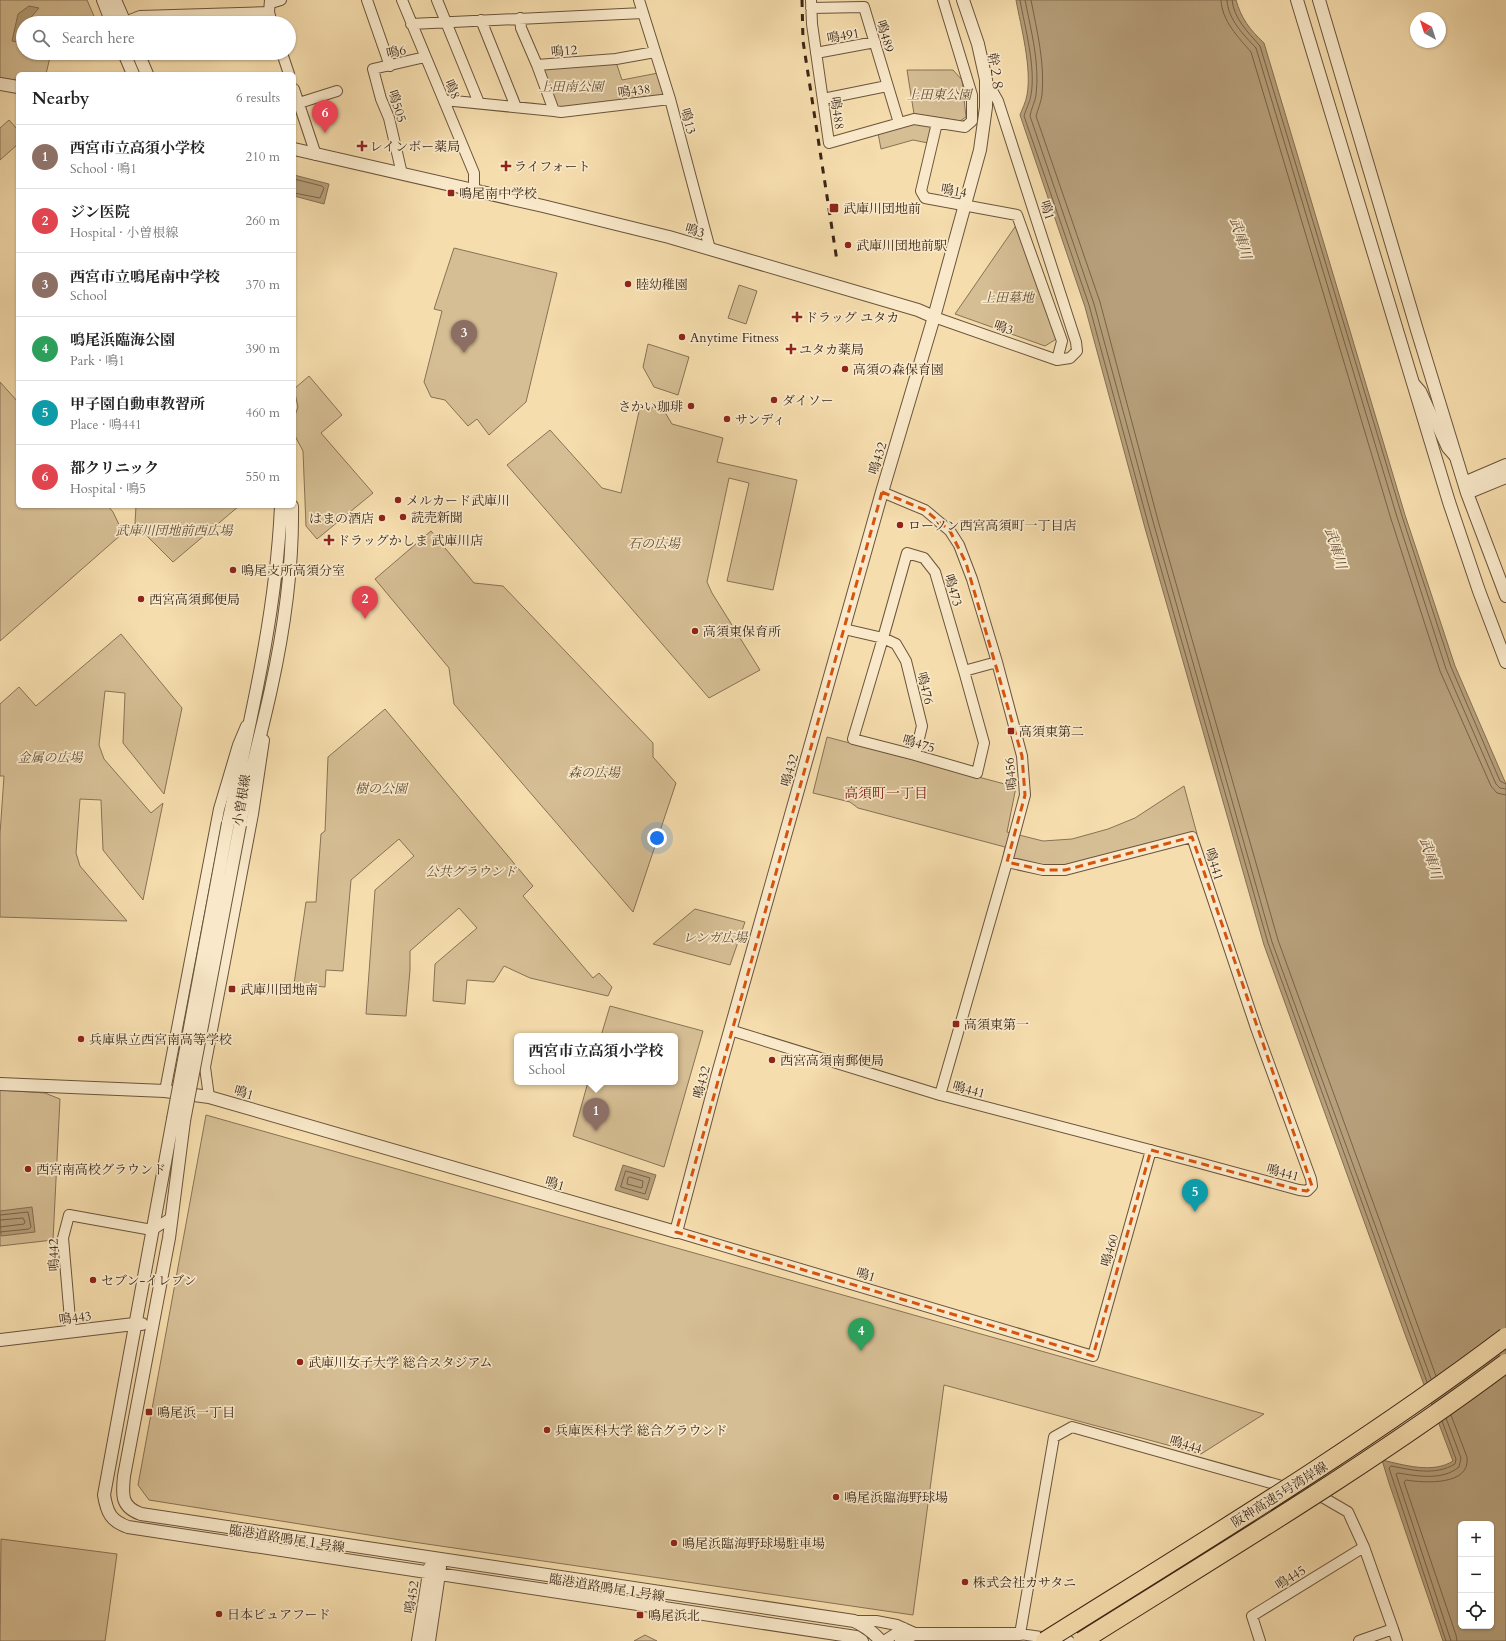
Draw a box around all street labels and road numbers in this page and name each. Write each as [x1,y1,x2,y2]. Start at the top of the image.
street label: 鳴489 [872,18,899,55]
street label: 鳴491 [825,24,861,48]
street label: 鳴6 [385,41,408,63]
street label: 鳴12 [550,41,578,61]
street label: 幹２８ [983,52,1007,93]
street label: 鳴8 [440,77,464,102]
street label: 鳴438 [617,80,652,102]
street label: 鳴505 [383,88,411,125]
street label: 鳴488 [826,96,848,131]
street label: 鳴13 [676,106,700,136]
street label: 鳴14 [939,180,969,202]
street label: 鳴1 [1035,198,1059,222]
street label: 鳴3 [683,220,707,242]
street label: 鳴3 [991,316,1016,340]
street label: 鳴432 [865,440,891,477]
street label: 鳴473 [940,572,966,609]
street label: 鳴476 [912,670,938,707]
street label: 鳴475 [900,731,937,757]
street label: 鳴432 [777,752,803,789]
street label: 鳴456 [1001,756,1021,791]
street label: 小曽根線 [229,773,255,827]
street label: 鳴441 [1200,846,1228,883]
street label: 鳴432 [689,1064,715,1101]
street label: 鳴441 [950,1077,987,1103]
street label: 鳴1 [232,1082,256,1104]
street label: 鳴441 [1264,1160,1301,1186]
street label: 鳴1 [543,1173,567,1195]
street label: 鳴460 [1097,1232,1123,1269]
street label: 鳴442 [44,1238,64,1272]
street label: 鳴1 [854,1263,878,1286]
street label: 鳴443 [58,1307,93,1329]
street label: 鳴444 [1167,1432,1204,1458]
street label: 阪神高速5号湾岸線 [1228,1458,1331,1532]
street label: 臨港道路鳴尾１号線 [228,1521,346,1557]
street label: 鳴445 [1272,1561,1309,1594]
street label: 臨港道路鳴尾１号線 [548,1570,666,1606]
street label: 鳴452 [401,1579,424,1615]

